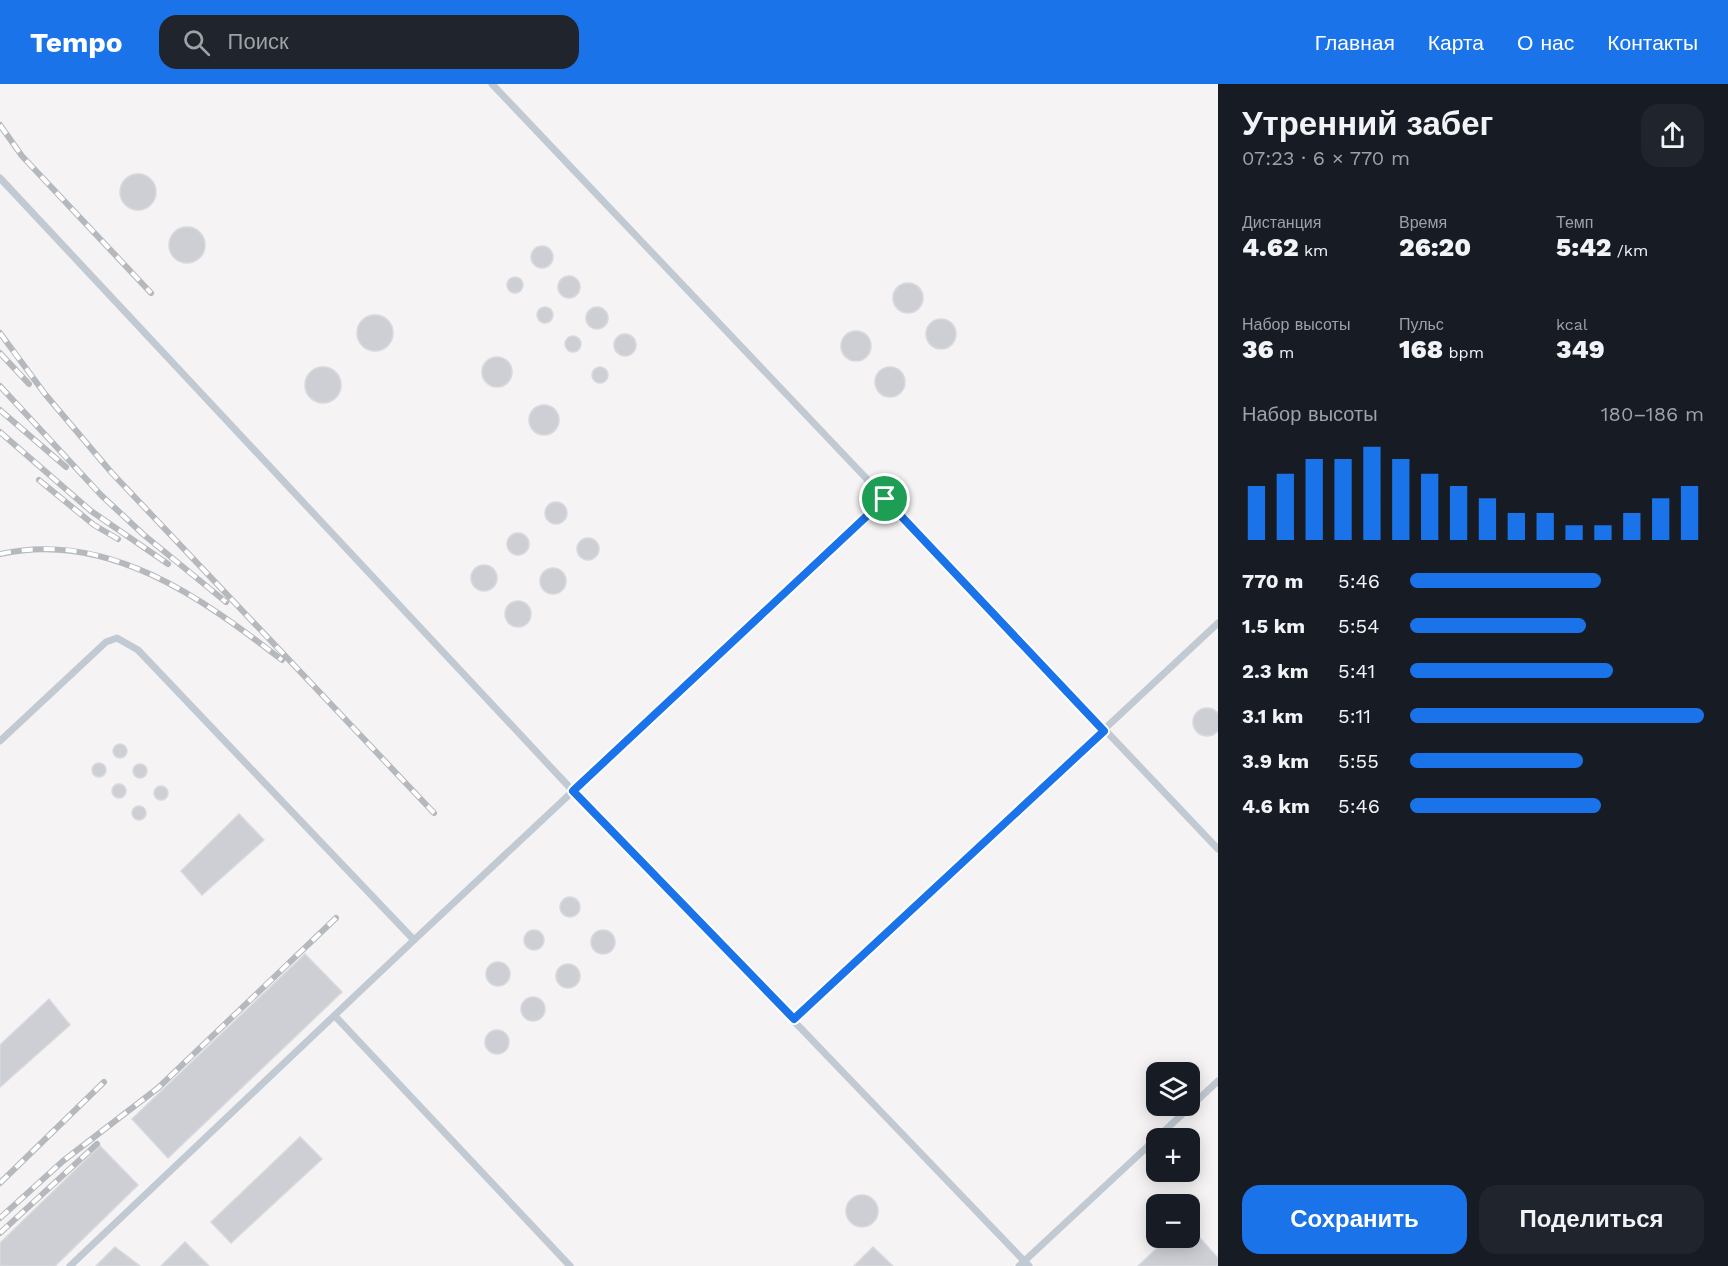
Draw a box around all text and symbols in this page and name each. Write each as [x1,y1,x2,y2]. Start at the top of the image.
search box [159,15,579,69]
text: Tempo [30,26,123,59]
icon: search [180,26,213,59]
text: Поиск [228,29,289,54]
text: Главная [1315,30,1395,55]
text: Карта [1428,30,1484,55]
text: О нас [1517,30,1574,55]
text: Контакты [1607,30,1698,55]
text: Утренний забег [1242,104,1493,143]
button: share [1641,104,1704,167]
text: 07:23 · 6 × 770 m [1242,146,1410,170]
text: Дистанция [1242,213,1321,232]
text: Время [1399,213,1447,232]
text: Темп [1556,213,1593,232]
text: 4.62 [1242,232,1299,262]
text: 26:20 [1399,232,1471,262]
text: 5:42 [1556,232,1611,262]
text: km [1299,241,1328,260]
text: /km [1611,241,1648,260]
text: Набор высоты [1242,315,1350,334]
text: Пульс [1399,315,1444,334]
text: kcal [1556,315,1588,334]
text: 36 [1242,334,1274,364]
text: 168 [1399,334,1443,364]
text: 349 [1556,334,1605,364]
text: m [1274,343,1294,362]
text: bpm [1443,343,1484,362]
text: Набор высоты [1242,402,1378,426]
text: 180–186 m [1601,402,1704,426]
pin [859,473,910,524]
icon: arrive [868,482,901,515]
text: 770 m [1242,569,1303,593]
text: 5:46 [1338,569,1380,593]
text: 1.5 km [1242,614,1305,638]
text: 5:54 [1338,614,1379,638]
text: 2.3 km [1242,659,1309,683]
text: 5:41 [1338,659,1375,683]
text: 3.1 km [1242,704,1303,728]
text: 5:11 [1338,704,1371,728]
text: 3.9 km [1242,749,1309,773]
text: 5:55 [1338,749,1379,773]
text: 4.6 km [1242,794,1310,818]
text: 5:46 [1338,794,1380,818]
map controls [1146,1062,1200,1248]
button: layers [1146,1062,1200,1116]
button: + [1146,1128,1200,1182]
button: Сохранить [1242,1185,1467,1254]
button: Поделиться [1479,1185,1704,1254]
button: − [1146,1194,1200,1248]

